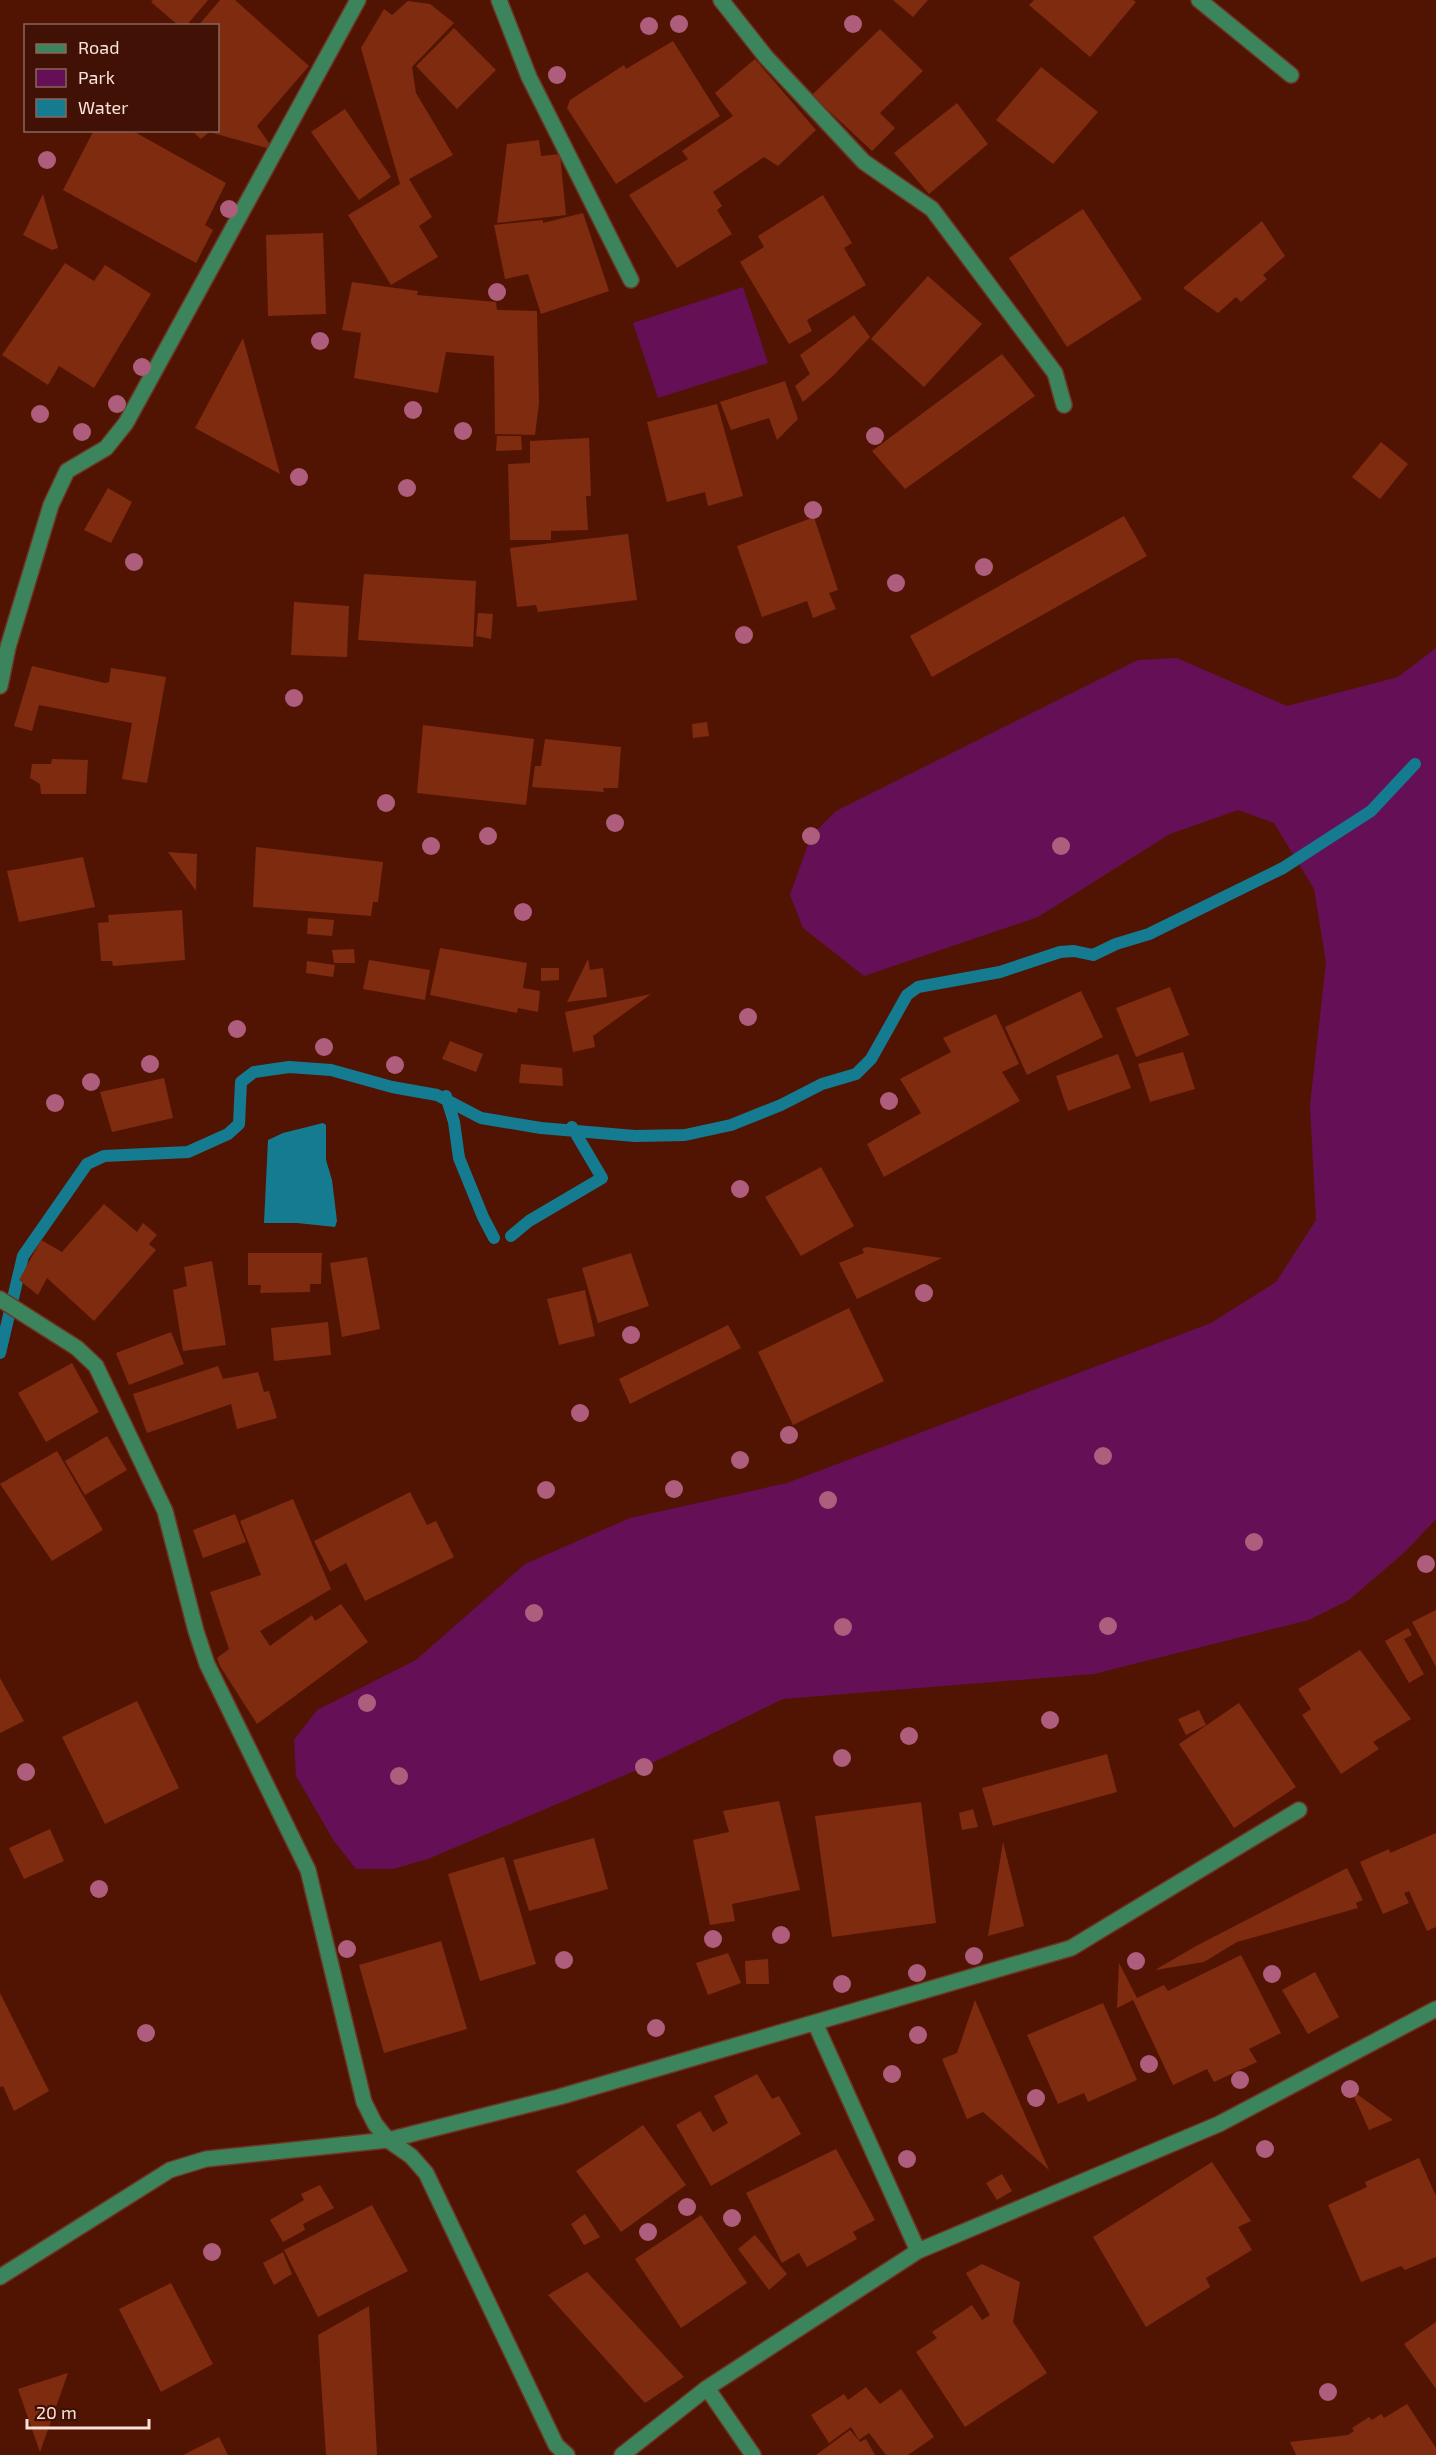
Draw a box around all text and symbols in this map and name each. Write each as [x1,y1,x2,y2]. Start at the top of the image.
legend [24,24,219,132]
text: Road [78,36,119,58]
text: Park [78,66,115,88]
text: Water [78,96,128,118]
scale bar [27,2392,148,2430]
text: 20 m [36,2401,77,2423]

